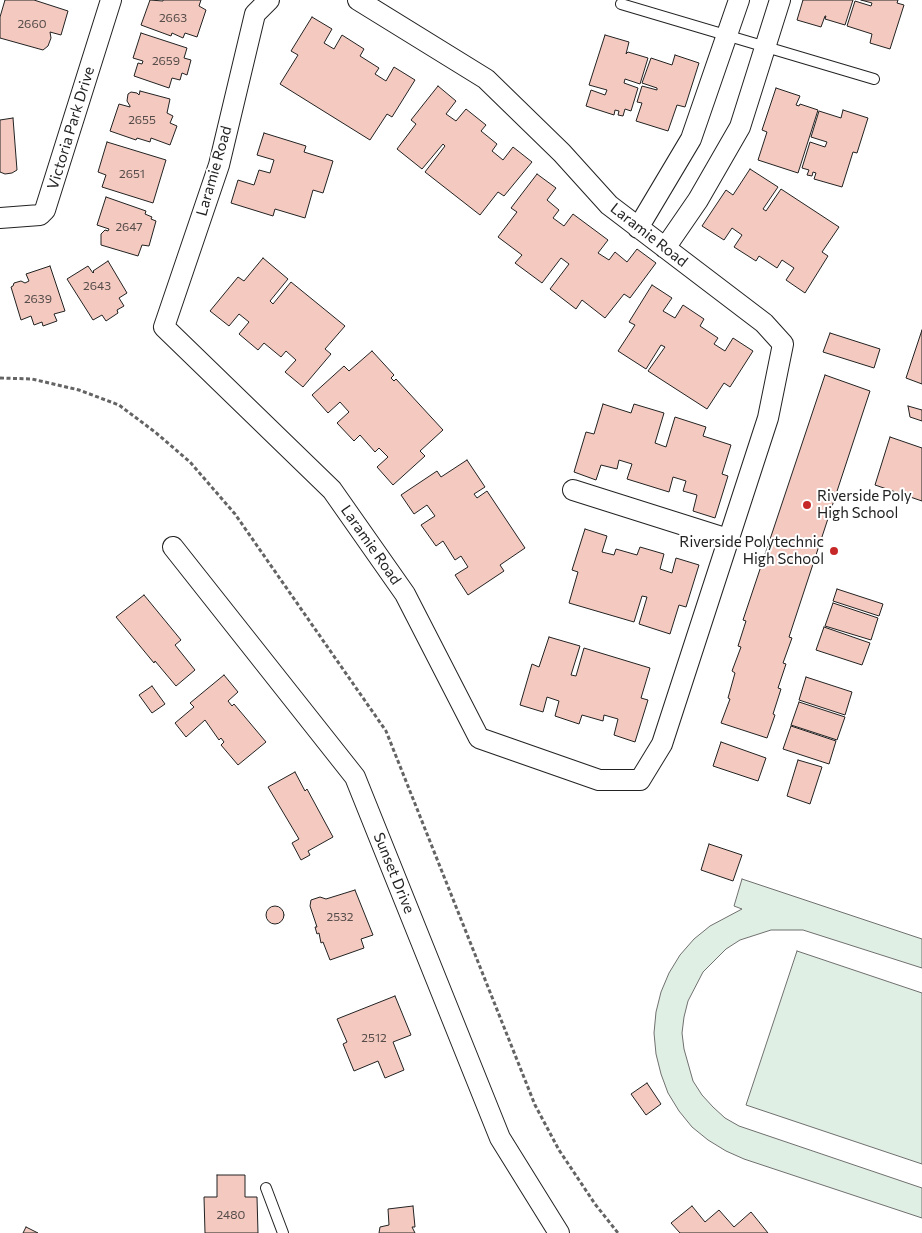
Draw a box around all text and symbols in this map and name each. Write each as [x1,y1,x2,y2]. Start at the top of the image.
house number: 2663 [159,11,187,25]
house number: 2660 [17,17,47,31]
house number: 2659 [152,54,180,68]
street label: Victoria Park Drive [44,64,98,192]
house number: 2655 [128,113,156,127]
street label: Laramie Road [193,124,235,218]
house number: 2651 [119,167,145,181]
street label: Laramie Road [607,199,691,271]
house number: 2647 [115,220,143,234]
house number: 2643 [83,279,111,293]
house number: 2639 [24,292,52,306]
place label: Riverside Poly High School [817,487,912,522]
marker: Riverside Poly High School [801,499,813,511]
street label: Laramie Road [337,502,405,588]
place label: Riverside Polytechnic High School [679,533,824,568]
marker: Riverside Polytechnic High School [828,545,840,557]
street label: Sunset Drive [370,830,418,916]
house number: 2532 [326,910,354,924]
house number: 2512 [361,1031,387,1045]
house number: 2480 [217,1208,245,1222]

